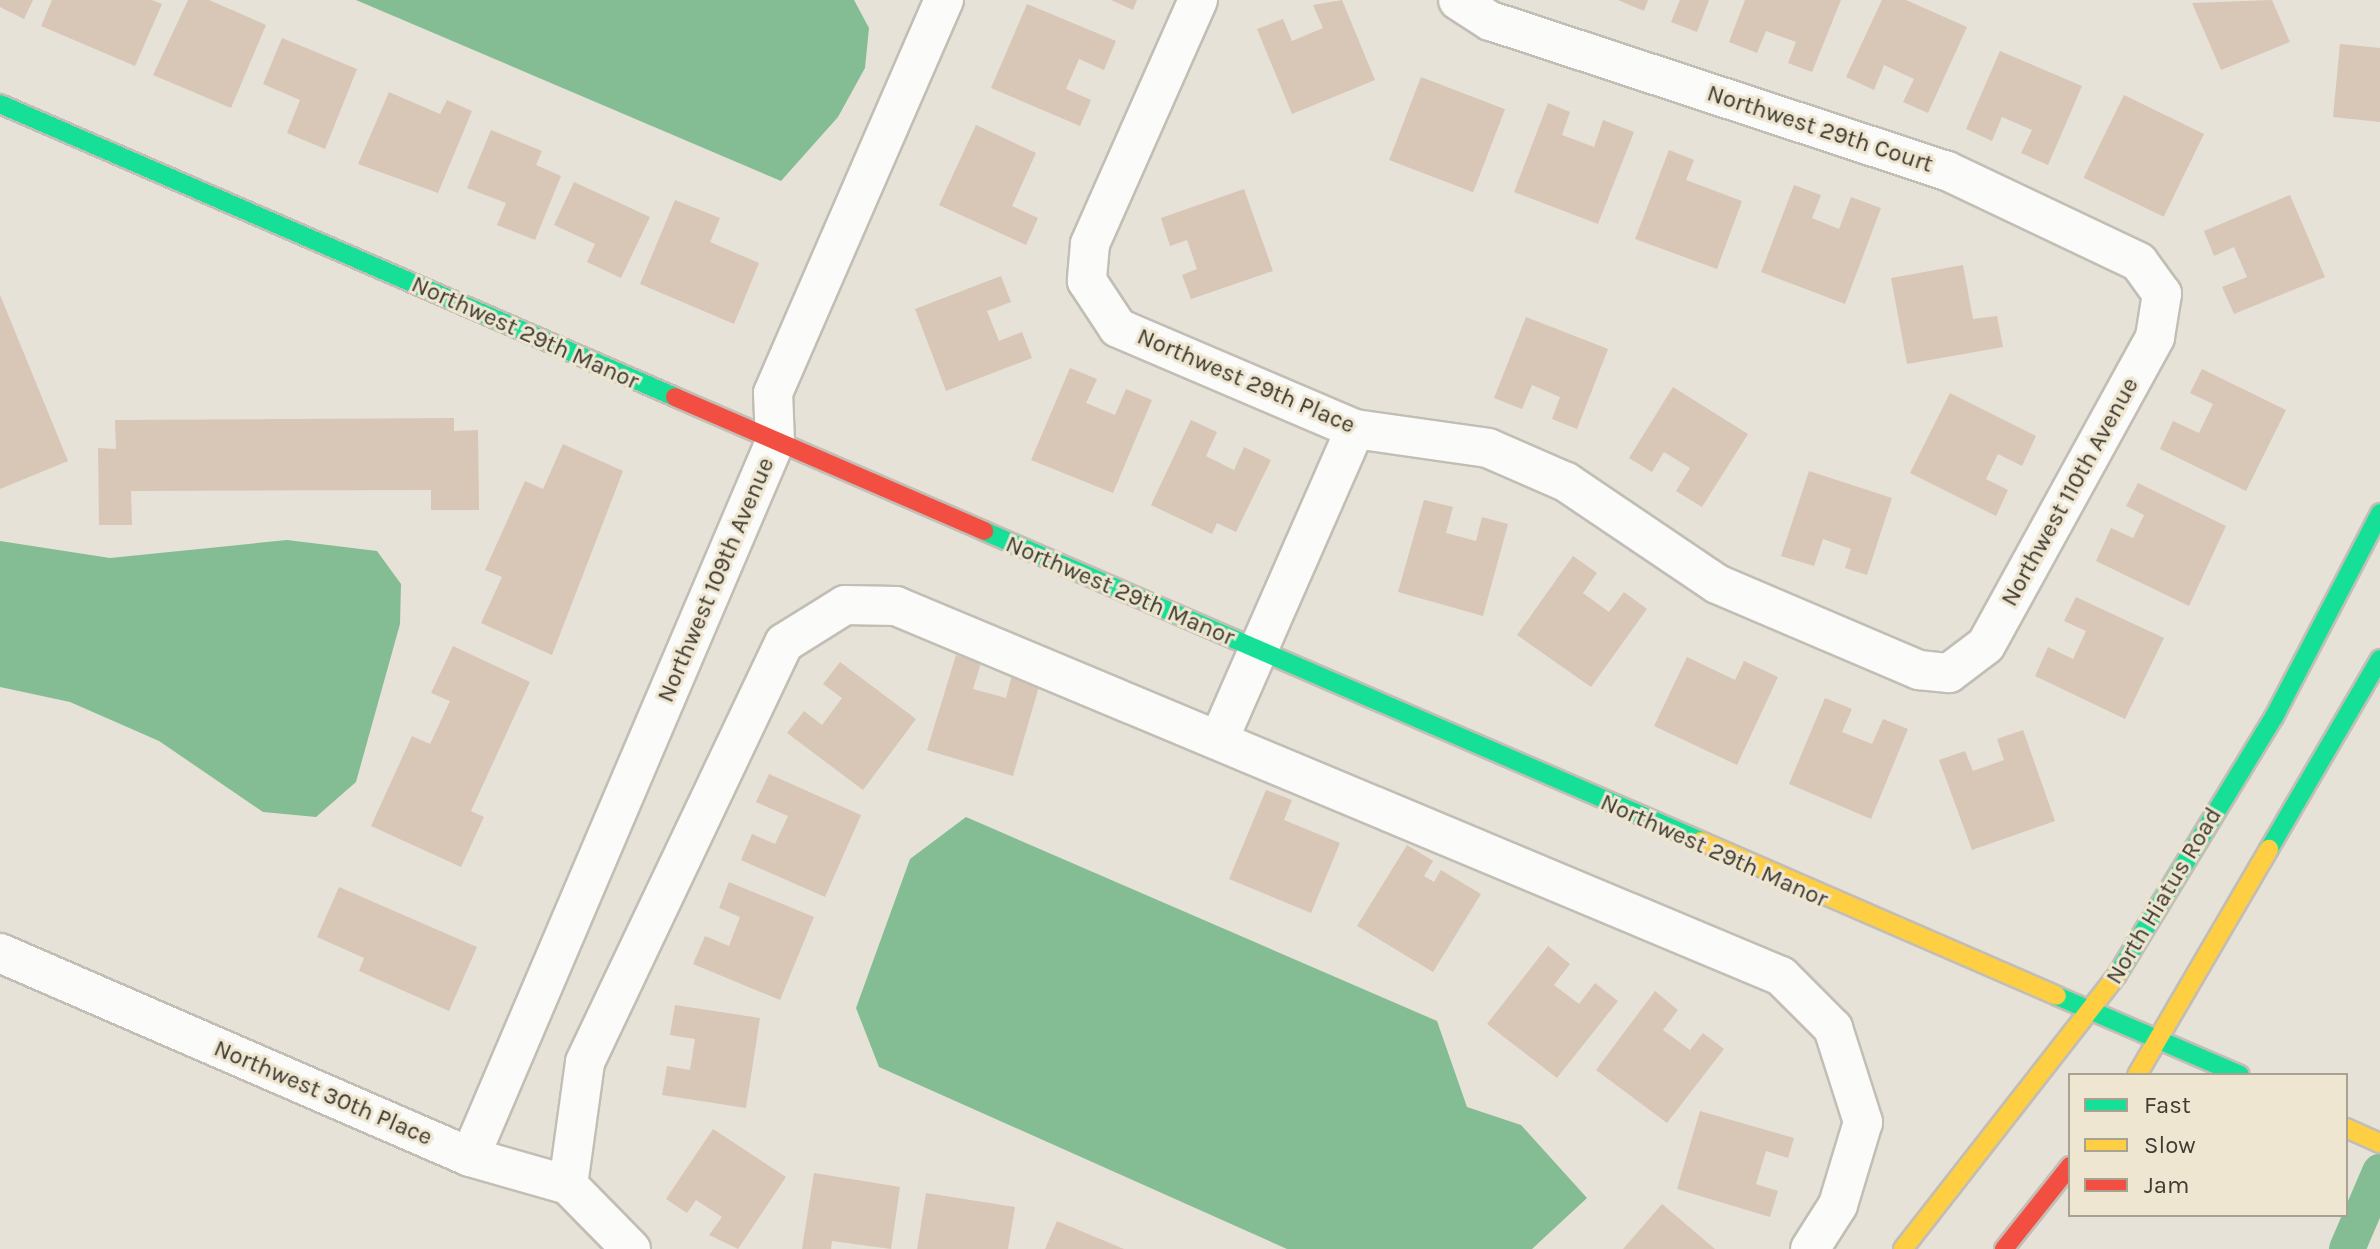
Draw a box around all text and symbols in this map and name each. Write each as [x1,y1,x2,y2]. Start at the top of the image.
street label: Northwest 29th Court [1703,79,1937,179]
street label: Northwest 29th Manor [407,270,643,396]
street label: Northwest 29th Place [1133,322,1359,440]
street label: Northwest 110th Avenue [1995,373,2145,611]
street label: Northwest 109th Avenue [651,453,781,707]
street label: Northwest 29th Manor [1001,530,1239,652]
street label: Northwest 29th Manor [1596,788,1832,914]
street label: North Hiatus Road [2100,802,2228,990]
street label: Northwest 30th Place [210,1034,436,1152]
legend [2068,1073,2348,1217]
text: Fast [2144,1091,2191,1119]
text: Slow [2144,1131,2196,1159]
text: Jam [2144,1171,2189,1199]

